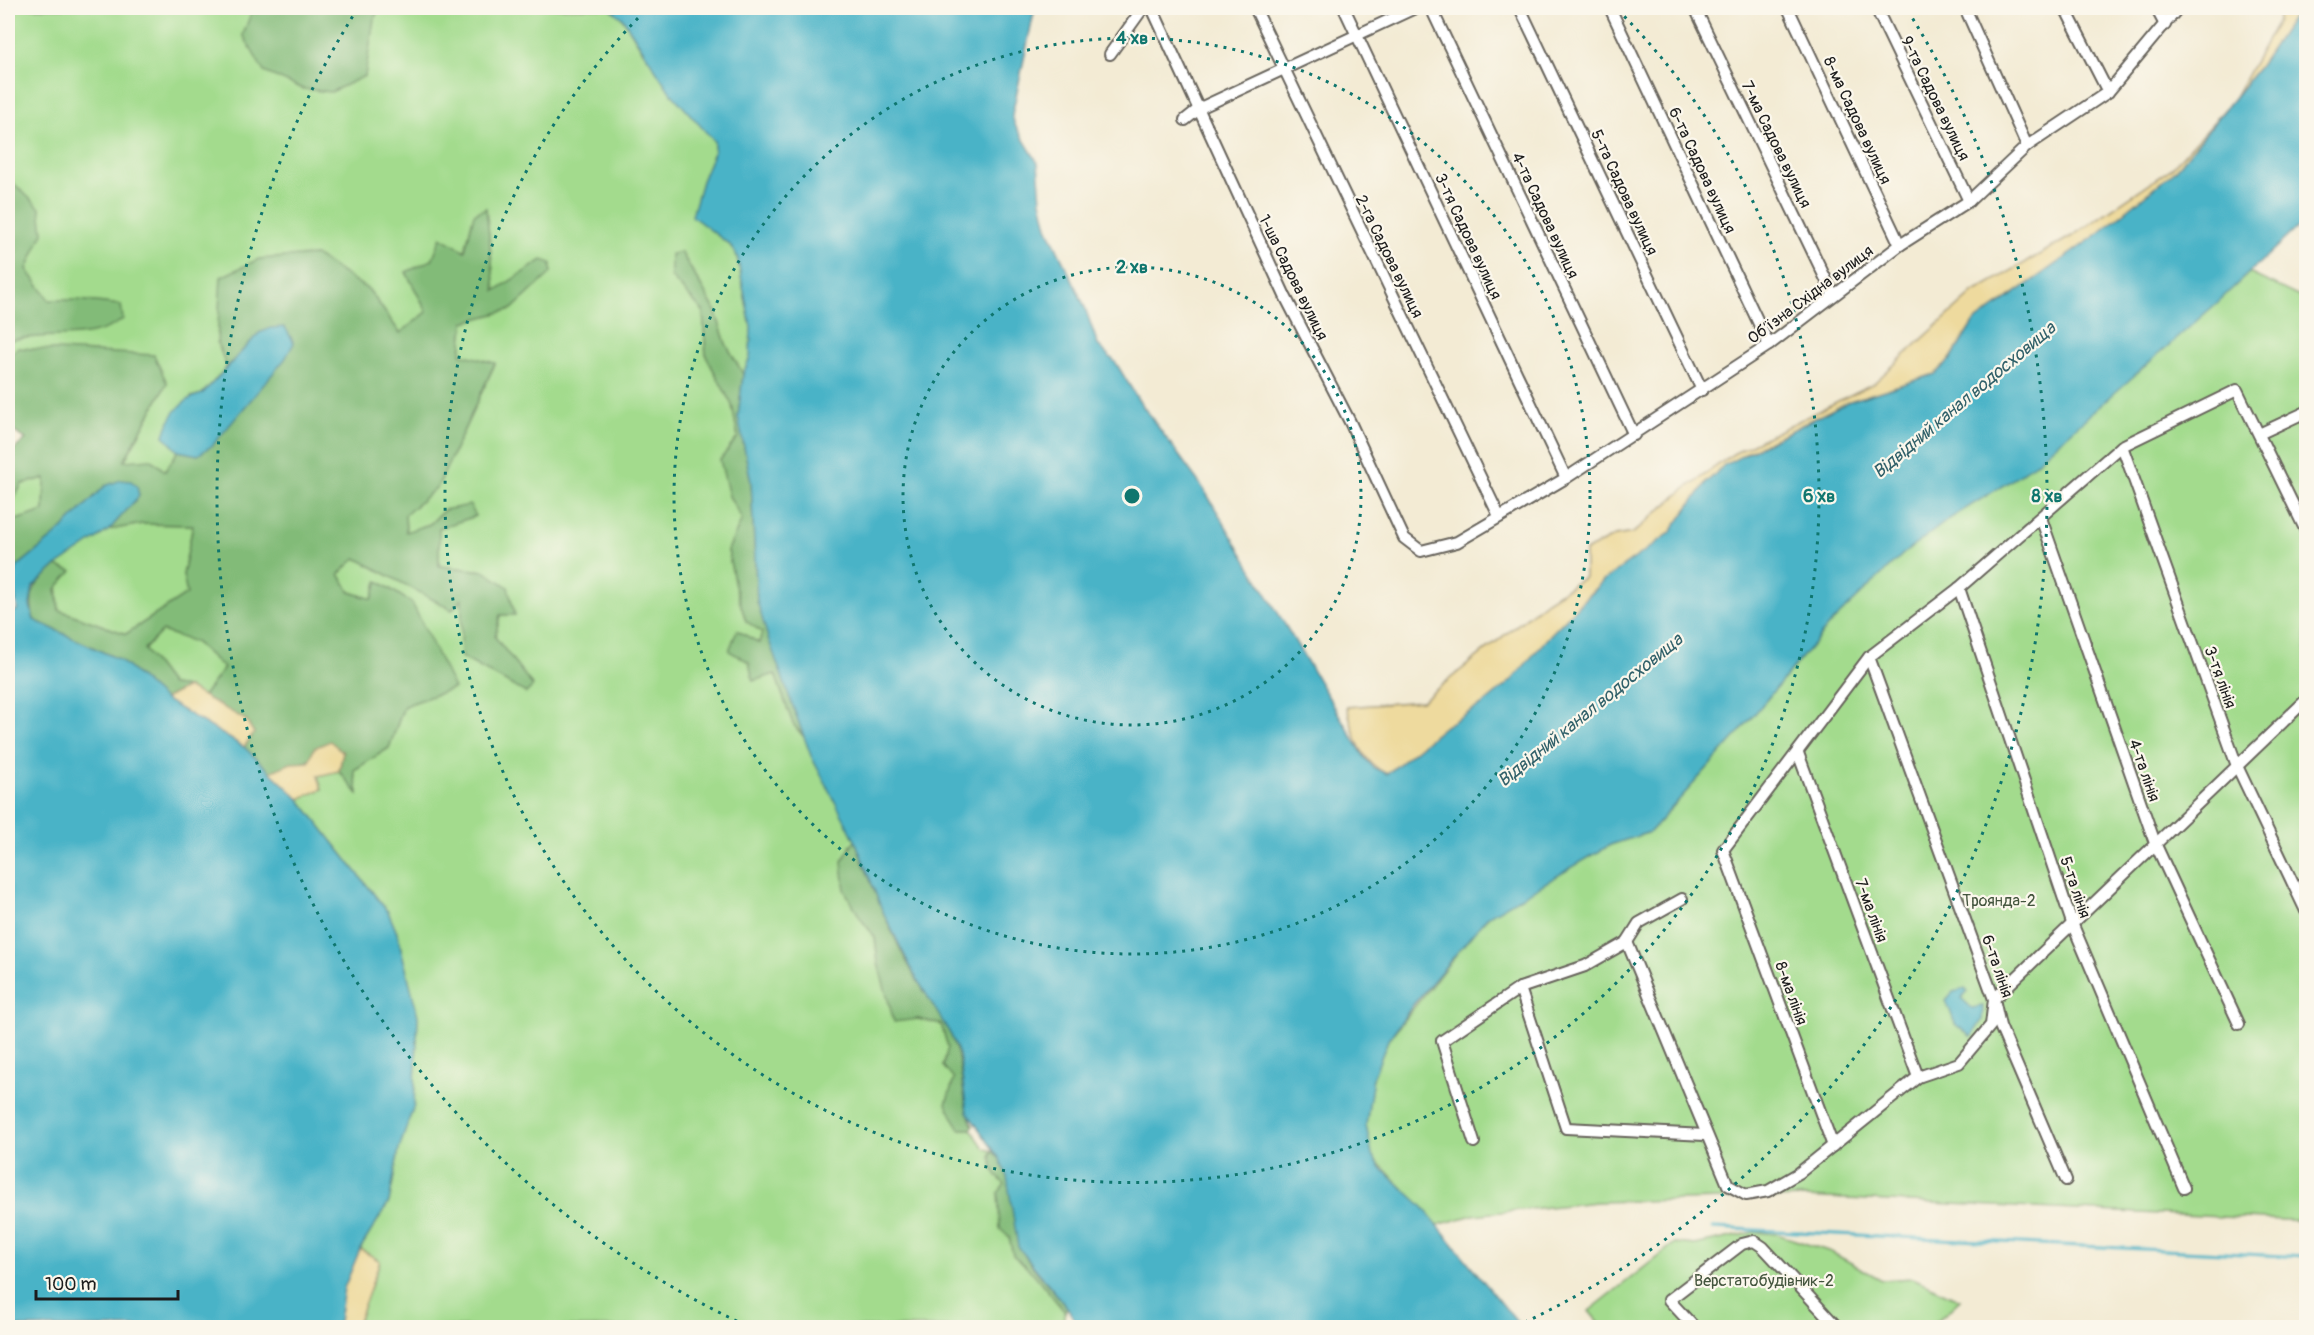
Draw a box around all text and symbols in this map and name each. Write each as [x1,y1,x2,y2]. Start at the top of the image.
text: 4 хв [1116,27,1148,50]
street label: 9-та Садова вулиця [1896,33,1974,164]
street label: 8-ма Садова вулиця [1819,53,1895,187]
street label: 7-ма Садова вулиця [1737,78,1816,211]
street label: 6-та Садова вулиця [1664,104,1740,237]
street label: 5-та Садова вулиця [1586,126,1662,259]
street label: 4-та Садова вулиця [1507,149,1583,282]
street label: 3-тя Садова вулиця [1430,170,1506,303]
street label: 2-га Садова вулиця [1351,192,1428,321]
street label: 1-ша Садова вулиця [1254,211,1332,344]
street label: Обʼїзна Східна вулиця [1744,241,1877,349]
text: 2 хв [1116,256,1148,279]
water label: Відвідний канал водосховища [1868,316,2062,484]
text: 6 хв [1803,485,1835,508]
text: 8 хв [2032,485,2063,508]
centre of rings [1122,486,1142,506]
water label: Відвідний канал водосховища [1493,628,1689,792]
street label: 3-тя лінія [2200,644,2240,711]
street label: 4-та лінія [2124,737,2164,804]
street label: 5-та лінія [2055,854,2095,921]
street label: 7-ма лінія [1850,876,1892,945]
park label: Троянда-2 [1962,891,2036,911]
street label: 6-та лінія [1977,932,2017,1000]
street label: 8-ма лінія [1770,959,1812,1028]
scale bar [36,1263,178,1301]
park label: Верстатобудівник-2 [1694,1271,1834,1291]
text: 100 m [45,1273,97,1296]

